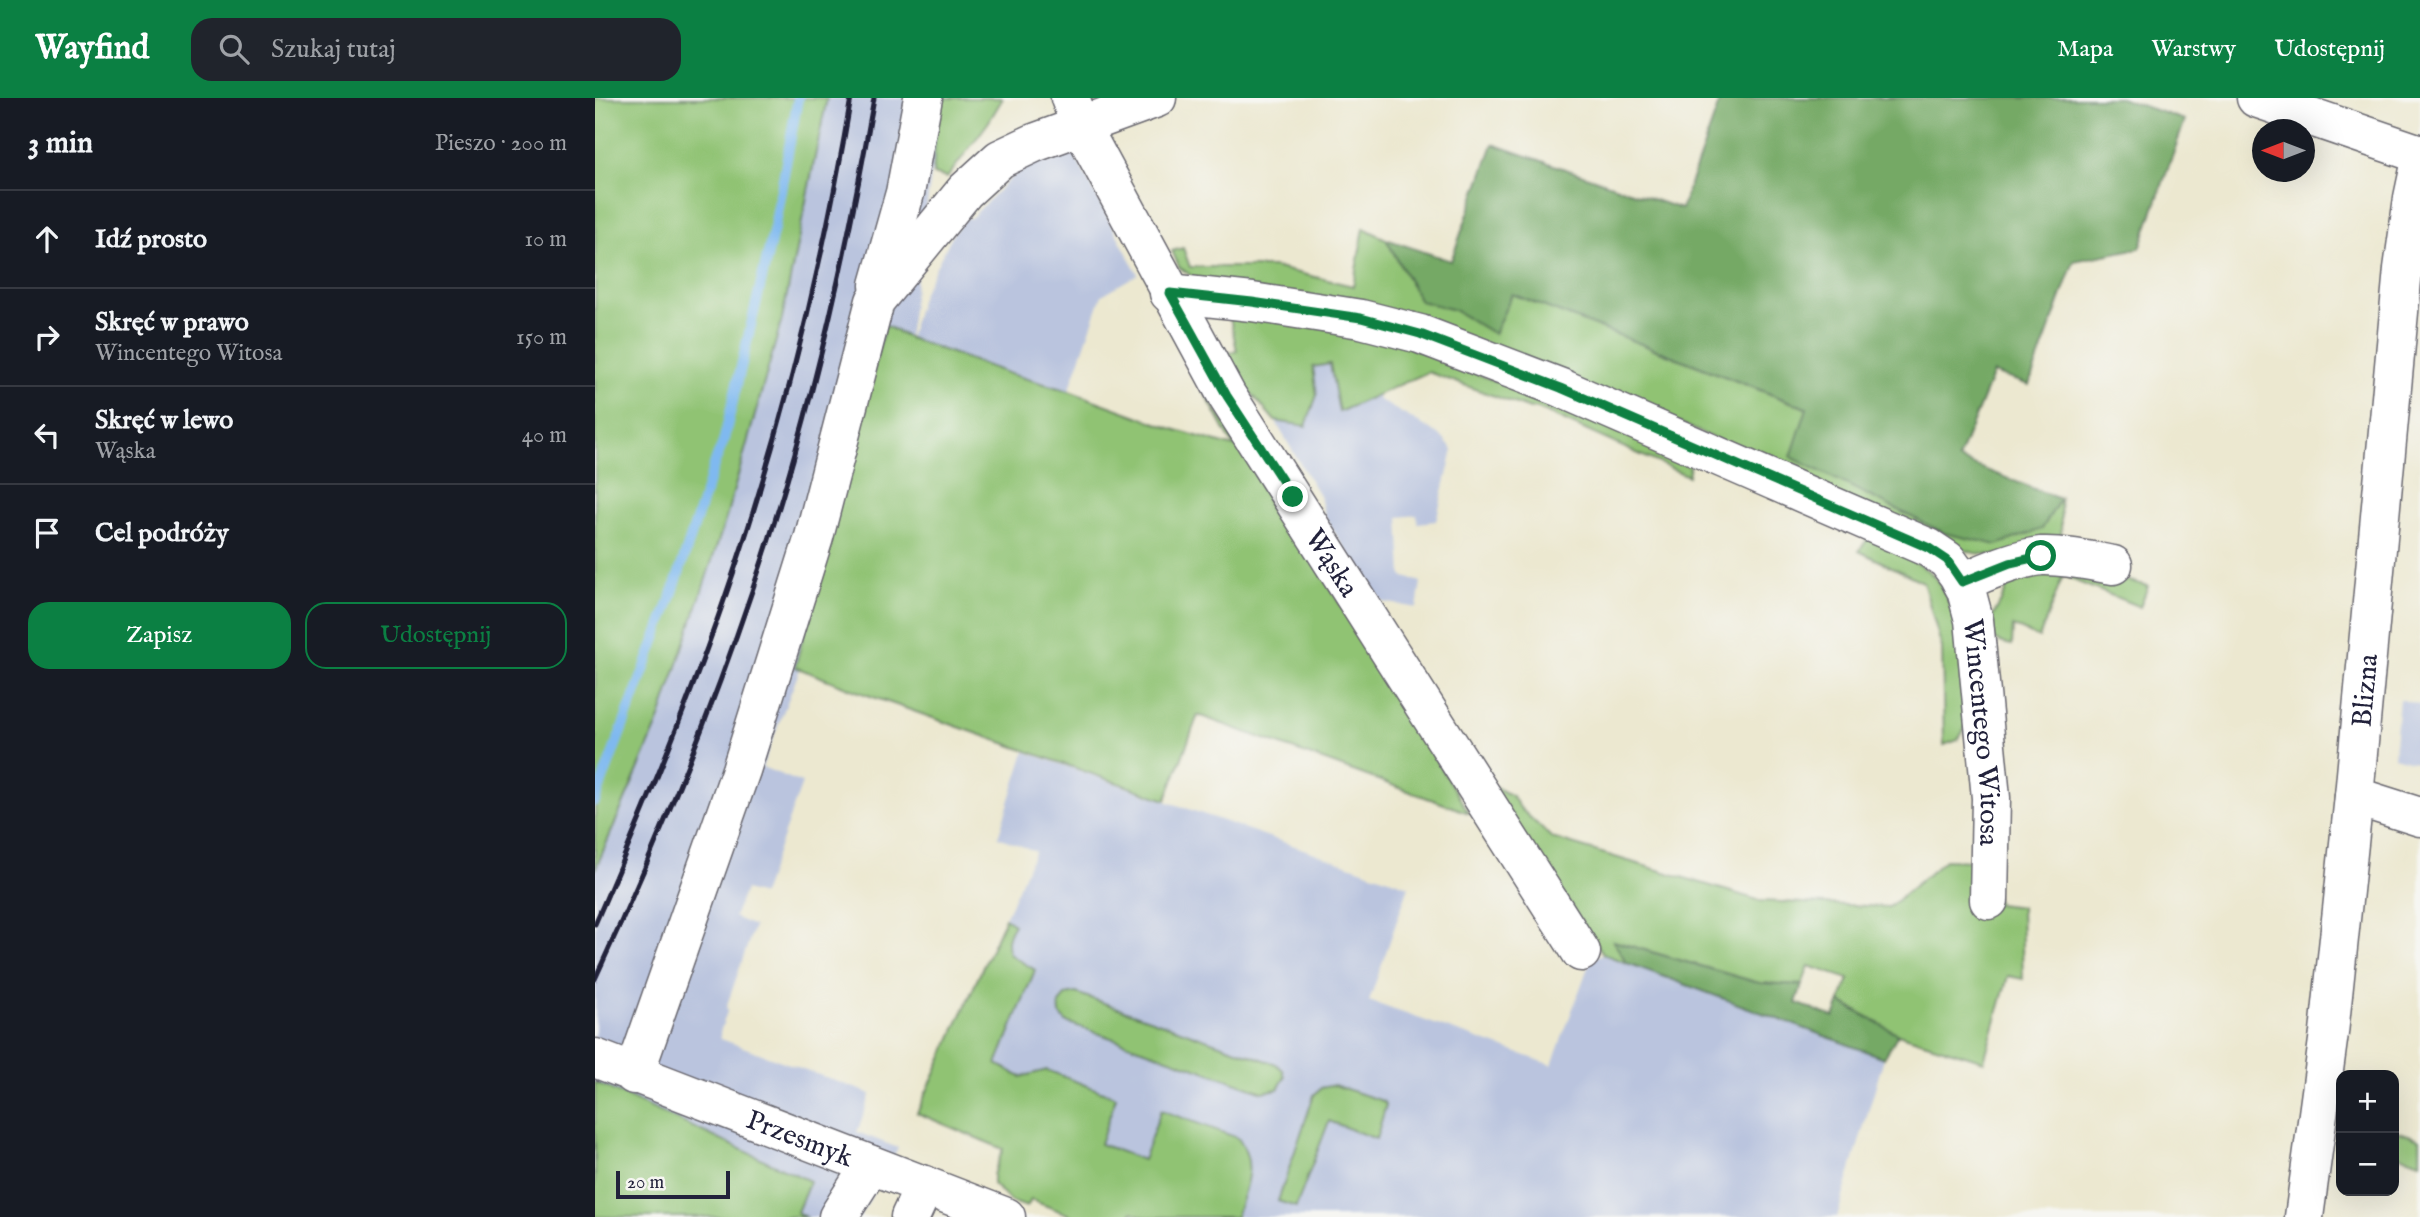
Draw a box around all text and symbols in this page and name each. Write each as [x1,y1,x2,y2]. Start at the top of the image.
search box [191,18,681,81]
text: Wayfind [35,28,149,70]
icon: search [215,30,253,68]
text: Szukaj tutaj [271,33,396,66]
text: Mapa [2057,34,2113,65]
text: Warstwy [2151,34,2236,65]
text: Udostępnij [2274,34,2385,65]
north arrow [2252,119,2315,182]
text: 3 min [28,125,93,163]
text: Pieszo · 200 m [435,129,567,158]
icon: ahead [28,220,66,258]
text: Idź prosto [95,223,207,256]
text: 10 m [524,225,567,254]
text: Skręć w prawo [95,306,249,339]
icon: right [28,318,66,356]
text: 150 m [516,323,567,352]
text: Wincentego Witosa [95,339,283,368]
text: Skręć w lewo [95,404,233,437]
icon: left [28,416,66,454]
text: 40 m [522,421,567,450]
text: Wąska [95,437,156,466]
route end [1277,481,1308,512]
icon: arrive [28,514,66,552]
text: Cel podróży [95,517,229,550]
street label: Wąska [1296,523,1366,605]
route start [2025,540,2056,571]
button: Zapisz [28,602,291,669]
button: Udostępnij [305,602,567,669]
street label: Wincentego Witosa [1954,617,2006,847]
street label: Blizna [2345,651,2387,729]
map controls [2336,1070,2399,1196]
button: + [2336,1070,2399,1133]
street label: Przesmyk [741,1103,859,1177]
button: − [2336,1133,2399,1196]
scale bar [616,1168,730,1200]
text: 20 m [627,1171,664,1195]

